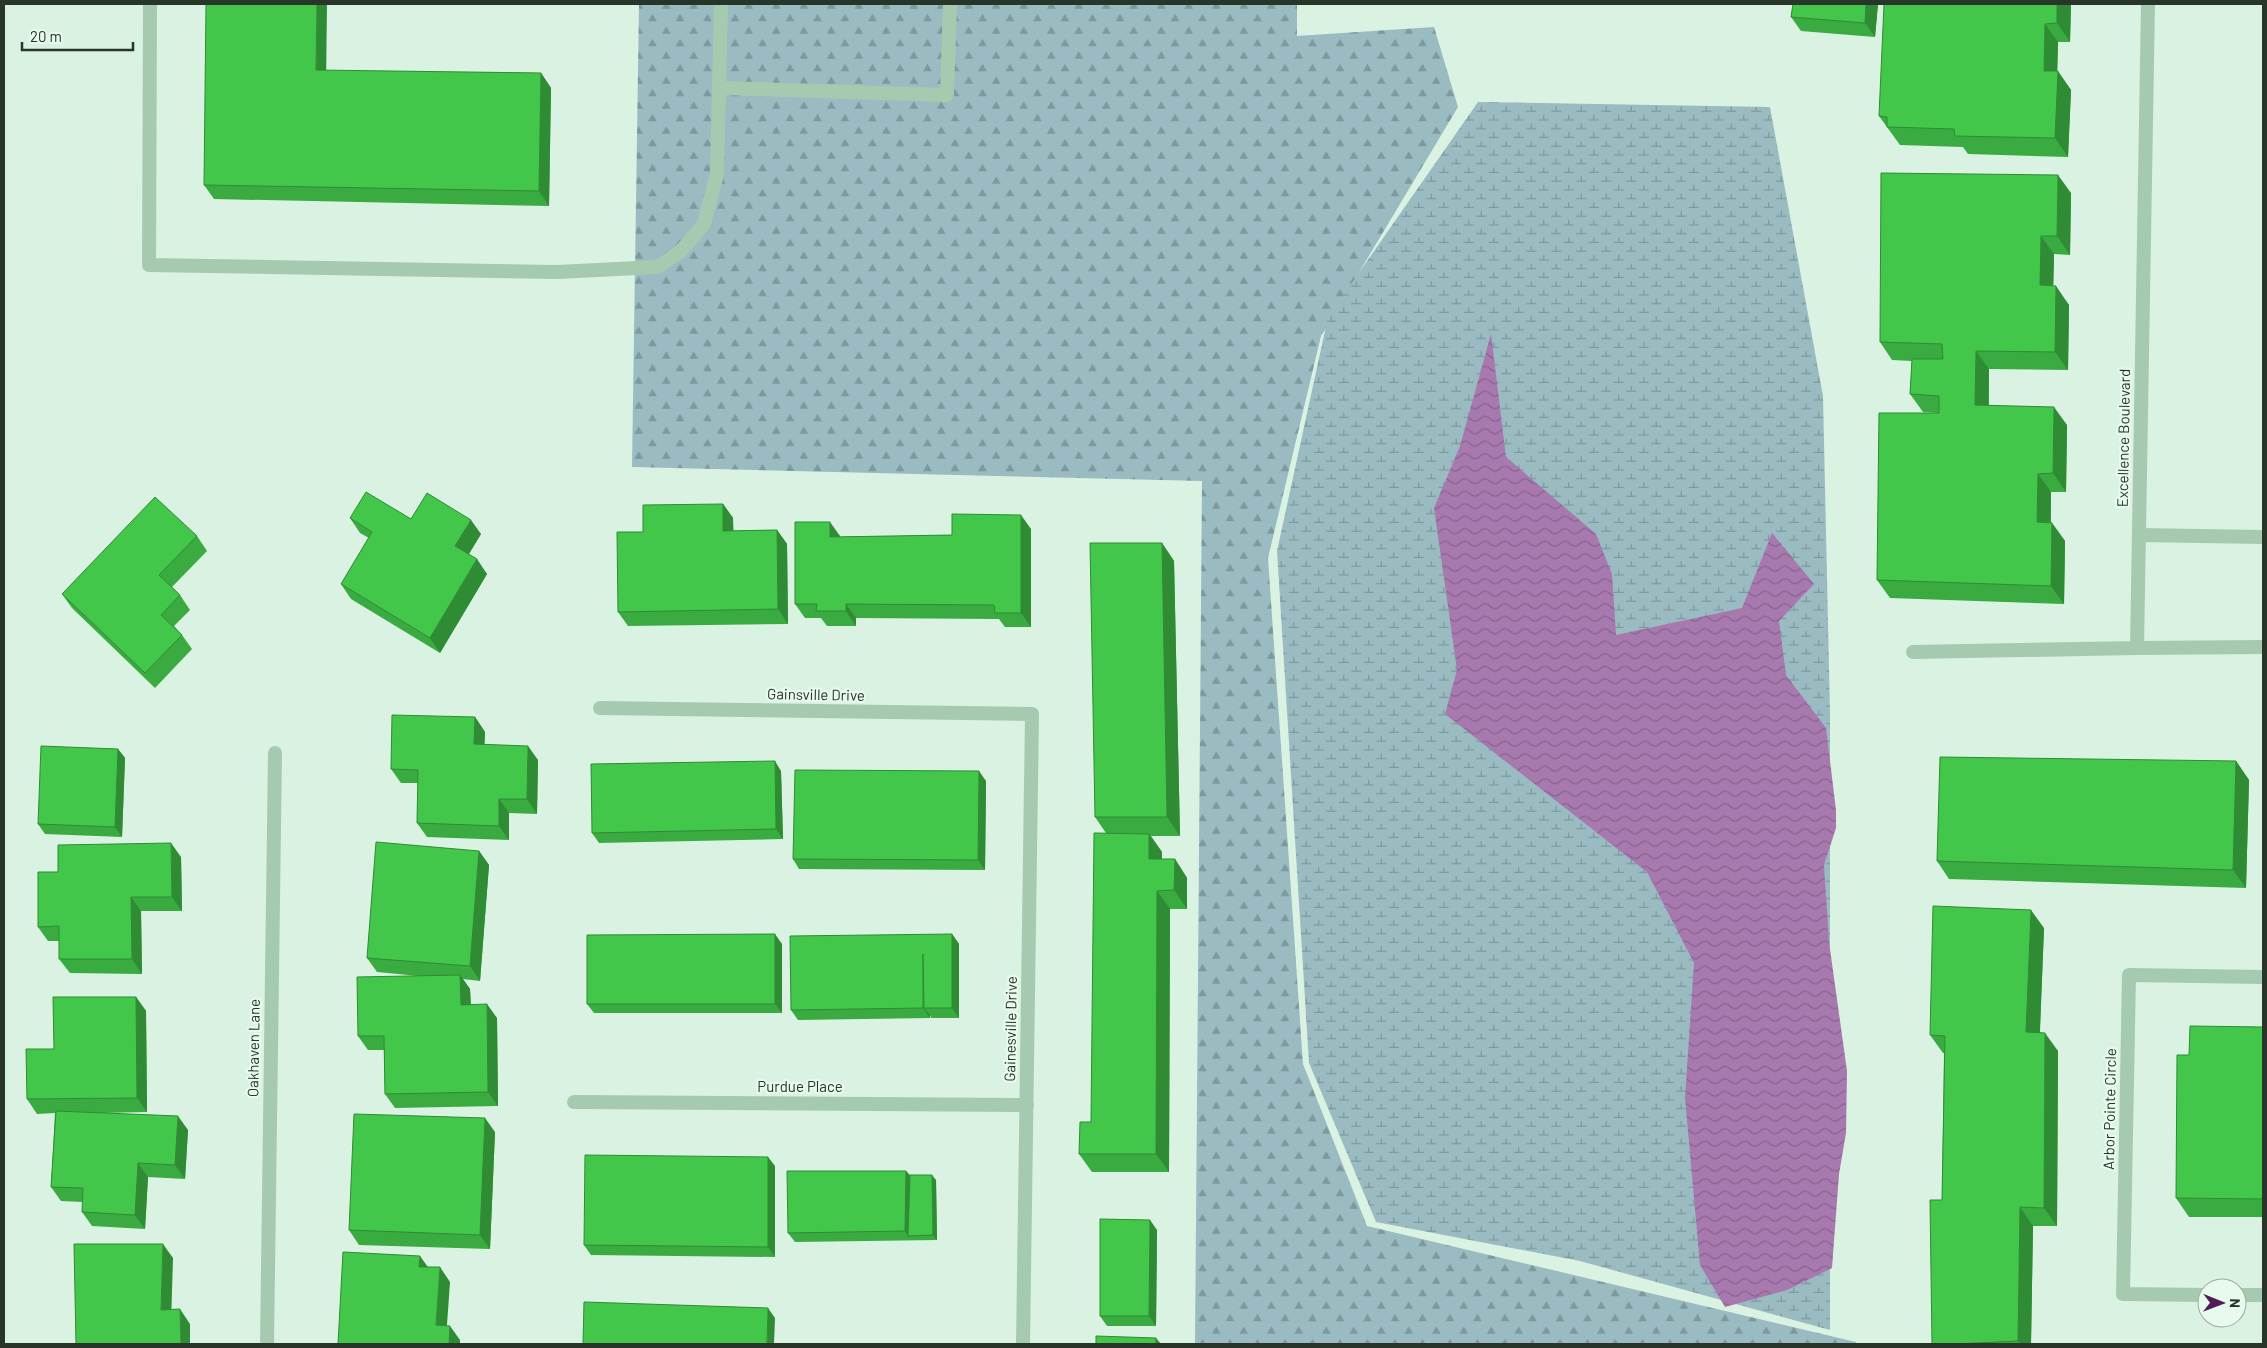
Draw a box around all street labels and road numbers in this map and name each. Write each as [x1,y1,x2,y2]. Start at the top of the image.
street label: Excellence Boulevard [2113,369,2133,507]
street label: Gainsville Drive [767,684,865,704]
street label: Gainesville Drive [1000,976,1020,1082]
street label: Oakhaven Lane [243,999,263,1097]
street label: Arbor Pointe Circle [2099,1048,2119,1170]
street label: Purdue Place [757,1077,843,1095]

